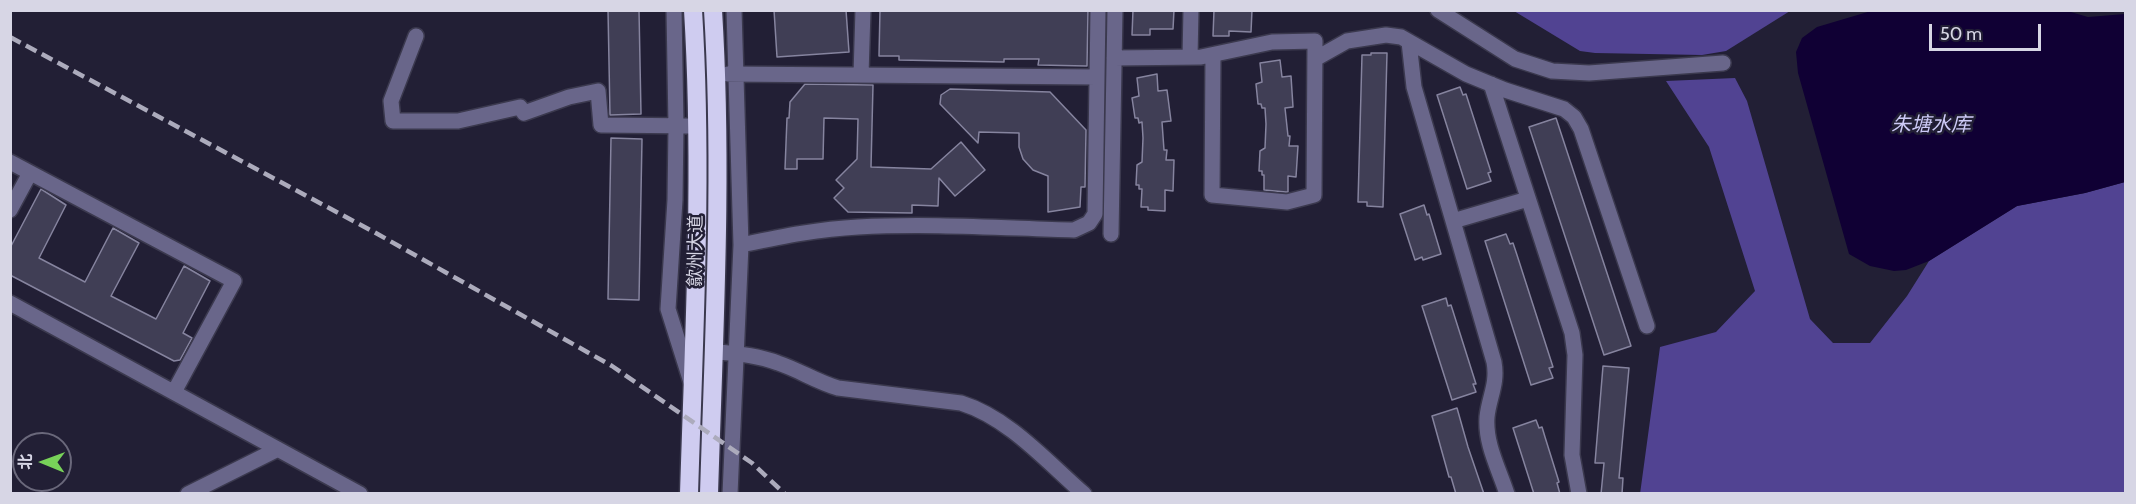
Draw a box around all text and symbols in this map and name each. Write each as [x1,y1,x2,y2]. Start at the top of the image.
scale bar [1932,12,2044,50]
text: 50 m [1940,23,1982,45]
water label: 朱塘水库 [1891,113,1971,137]
street label: 歙州大道 [685,215,707,287]
north arrow [12,432,72,492]
text: 北 [16,454,35,470]

